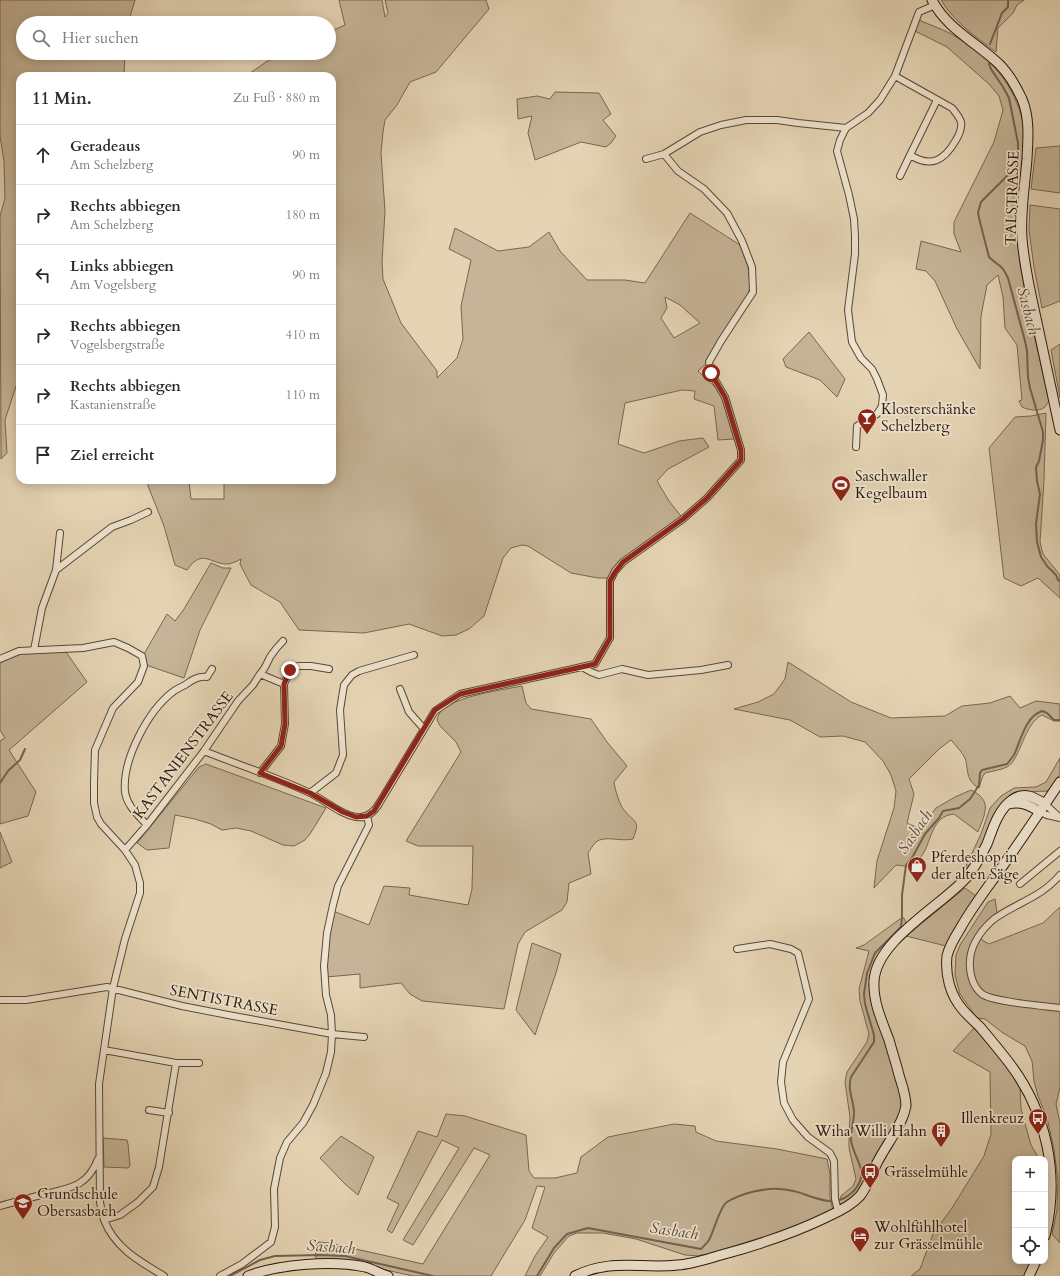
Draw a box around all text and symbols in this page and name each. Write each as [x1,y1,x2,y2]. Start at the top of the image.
search box [16,16,336,60]
icon: search [30,27,52,49]
text: Hier suchen [62,28,139,48]
text: 11 Min. [32,87,92,110]
text: Zu Fuß · 880 m [233,89,320,107]
text: Geradeaus [70,136,140,156]
icon: ahead [32,144,54,166]
text: 90 m [292,146,320,164]
street label: TALSTRASSE [1000,150,1024,246]
text: Am Schelzberg [70,156,153,174]
text: Rechts abbiegen [70,196,181,216]
icon: right [32,204,54,226]
text: 180 m [286,206,320,224]
text: Am Schelzberg [70,216,153,234]
text: Links abbiegen [70,256,174,276]
icon: left [32,264,54,286]
text: 90 m [292,266,320,284]
text: Am Vogelsberg [70,276,156,294]
water label: Sasbach [1011,285,1045,338]
text: Rechts abbiegen [70,316,181,336]
icon: right [32,324,54,346]
text: 410 m [286,326,320,344]
text: Vogelsbergstraße [70,336,165,354]
route start [702,364,720,382]
text: Rechts abbiegen [70,376,181,396]
icon: right [32,384,54,406]
text: 110 m [286,386,320,404]
text: Kastanienstraße [70,396,156,414]
place label: Klosterschänke Schelzberg [881,399,976,436]
bar icon: Klosterschänke Schelzberg [856,407,878,435]
icon: arrive [32,444,54,466]
text: Ziel erreicht [70,445,154,465]
place label: Saschwaller Kegelbaum [855,466,928,503]
sports icon: Saschwaller Kegelbaum [830,474,852,502]
route end [281,661,299,679]
street label: KASTANIENSTRASSE [128,687,238,823]
water label: Sasbach [892,805,938,858]
place label: Pferdeshop in der alten Säge [931,847,1019,884]
shop icon: Pferdeshop in der alten Säge [906,855,928,883]
street label: SENTISTRASSE [168,980,280,1020]
bus stop icon: Illenkreuz [1027,1107,1049,1135]
place label: Illenkreuz [961,1108,1024,1128]
building icon: Wiha Willi Hahn [930,1120,952,1148]
place label: Wiha Willi Hahn [814,1121,927,1141]
map controls [1012,1156,1048,1264]
button: + [1012,1156,1048,1192]
bus stop icon: Grässelmühle [859,1161,881,1189]
place label: Grässelmühle [884,1162,969,1182]
place label: Grundschule Obersasbach [37,1184,118,1221]
school or university icon: Grundschule Obersasbach [12,1192,34,1220]
button: − [1012,1192,1048,1228]
water label: Sasbach [648,1217,700,1245]
place label: Wohlfühlhotel zur Grässelmühle [873,1217,983,1254]
hotel icon: Wohlfühlhotel zur Grässelmühle [849,1225,871,1253]
button: locate [1012,1228,1048,1264]
water label: Sasbach [306,1234,356,1260]

